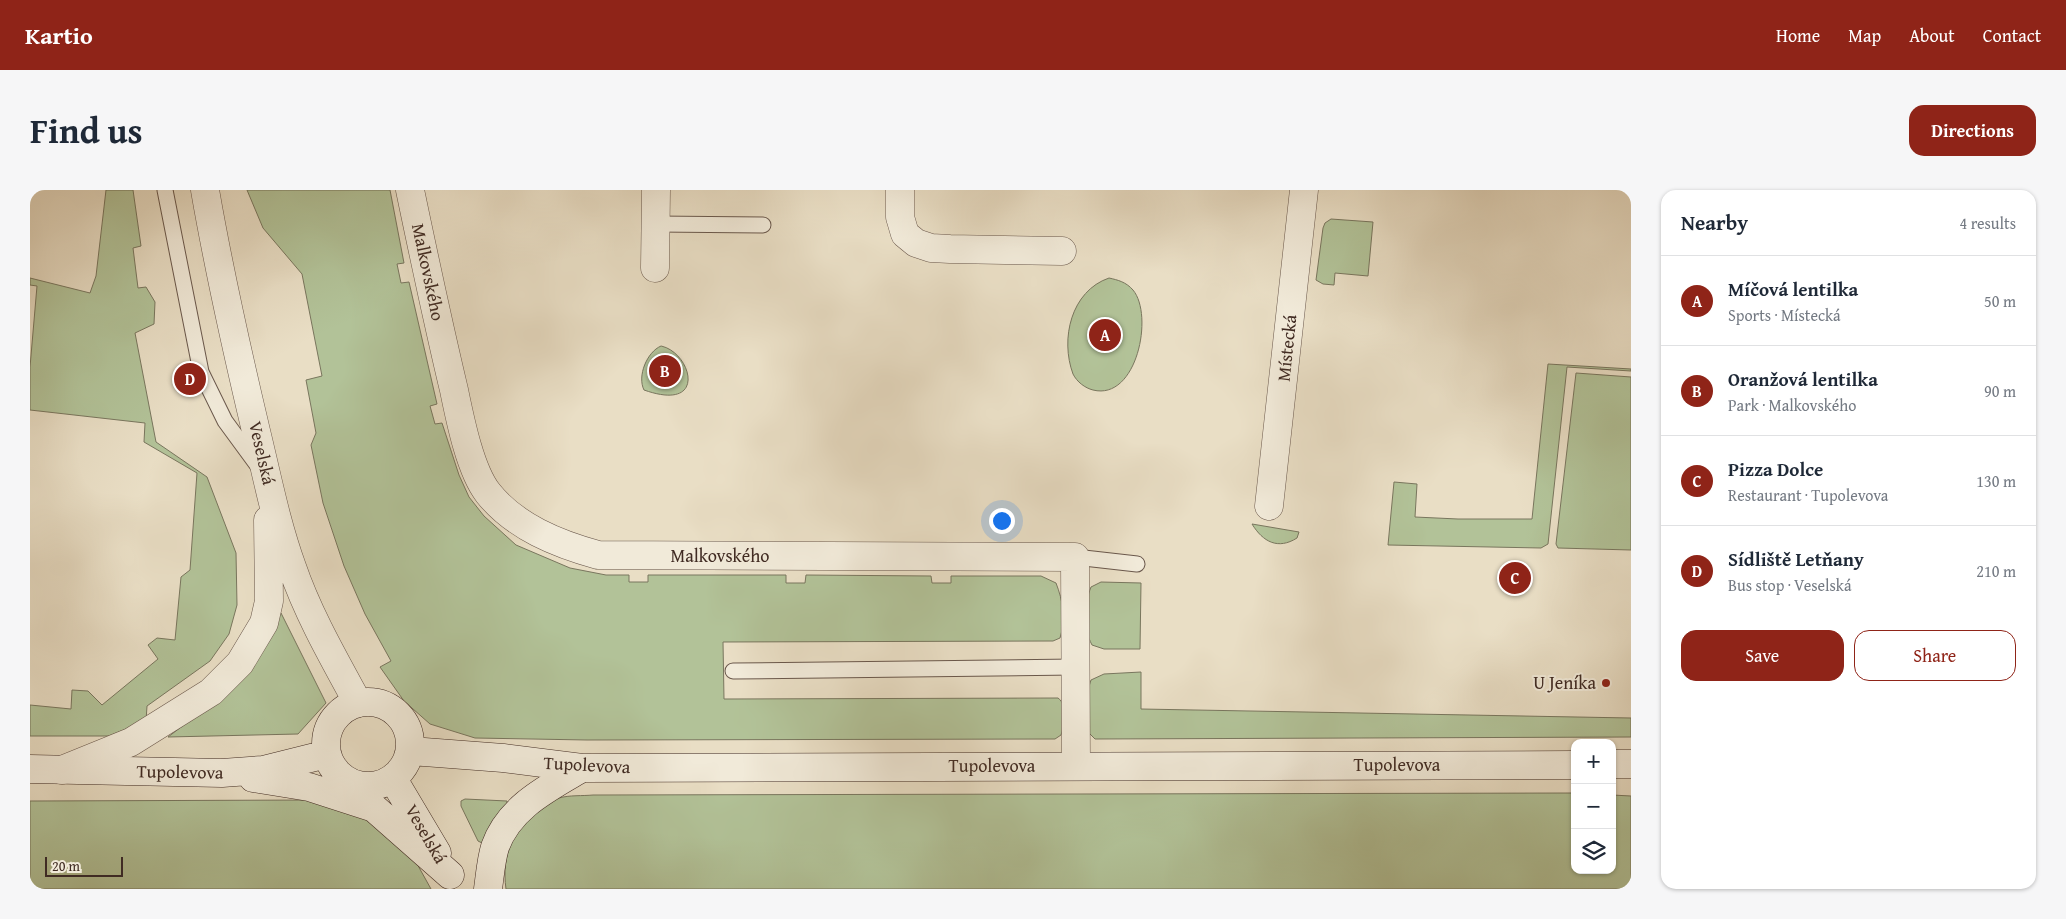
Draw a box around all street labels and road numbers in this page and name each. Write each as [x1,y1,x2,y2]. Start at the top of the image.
street label: Malkovského [405,221,452,323]
street label: Místecká [1270,313,1303,383]
street label: Veselská [242,418,283,488]
street label: Malkovského [671,542,769,569]
street label: Tupolevova [543,749,632,780]
street label: Tupolevova [1354,751,1441,778]
street label: Tupolevova [949,752,1036,779]
street label: Tupolevova [136,757,224,786]
street label: Veselská [399,799,455,869]

